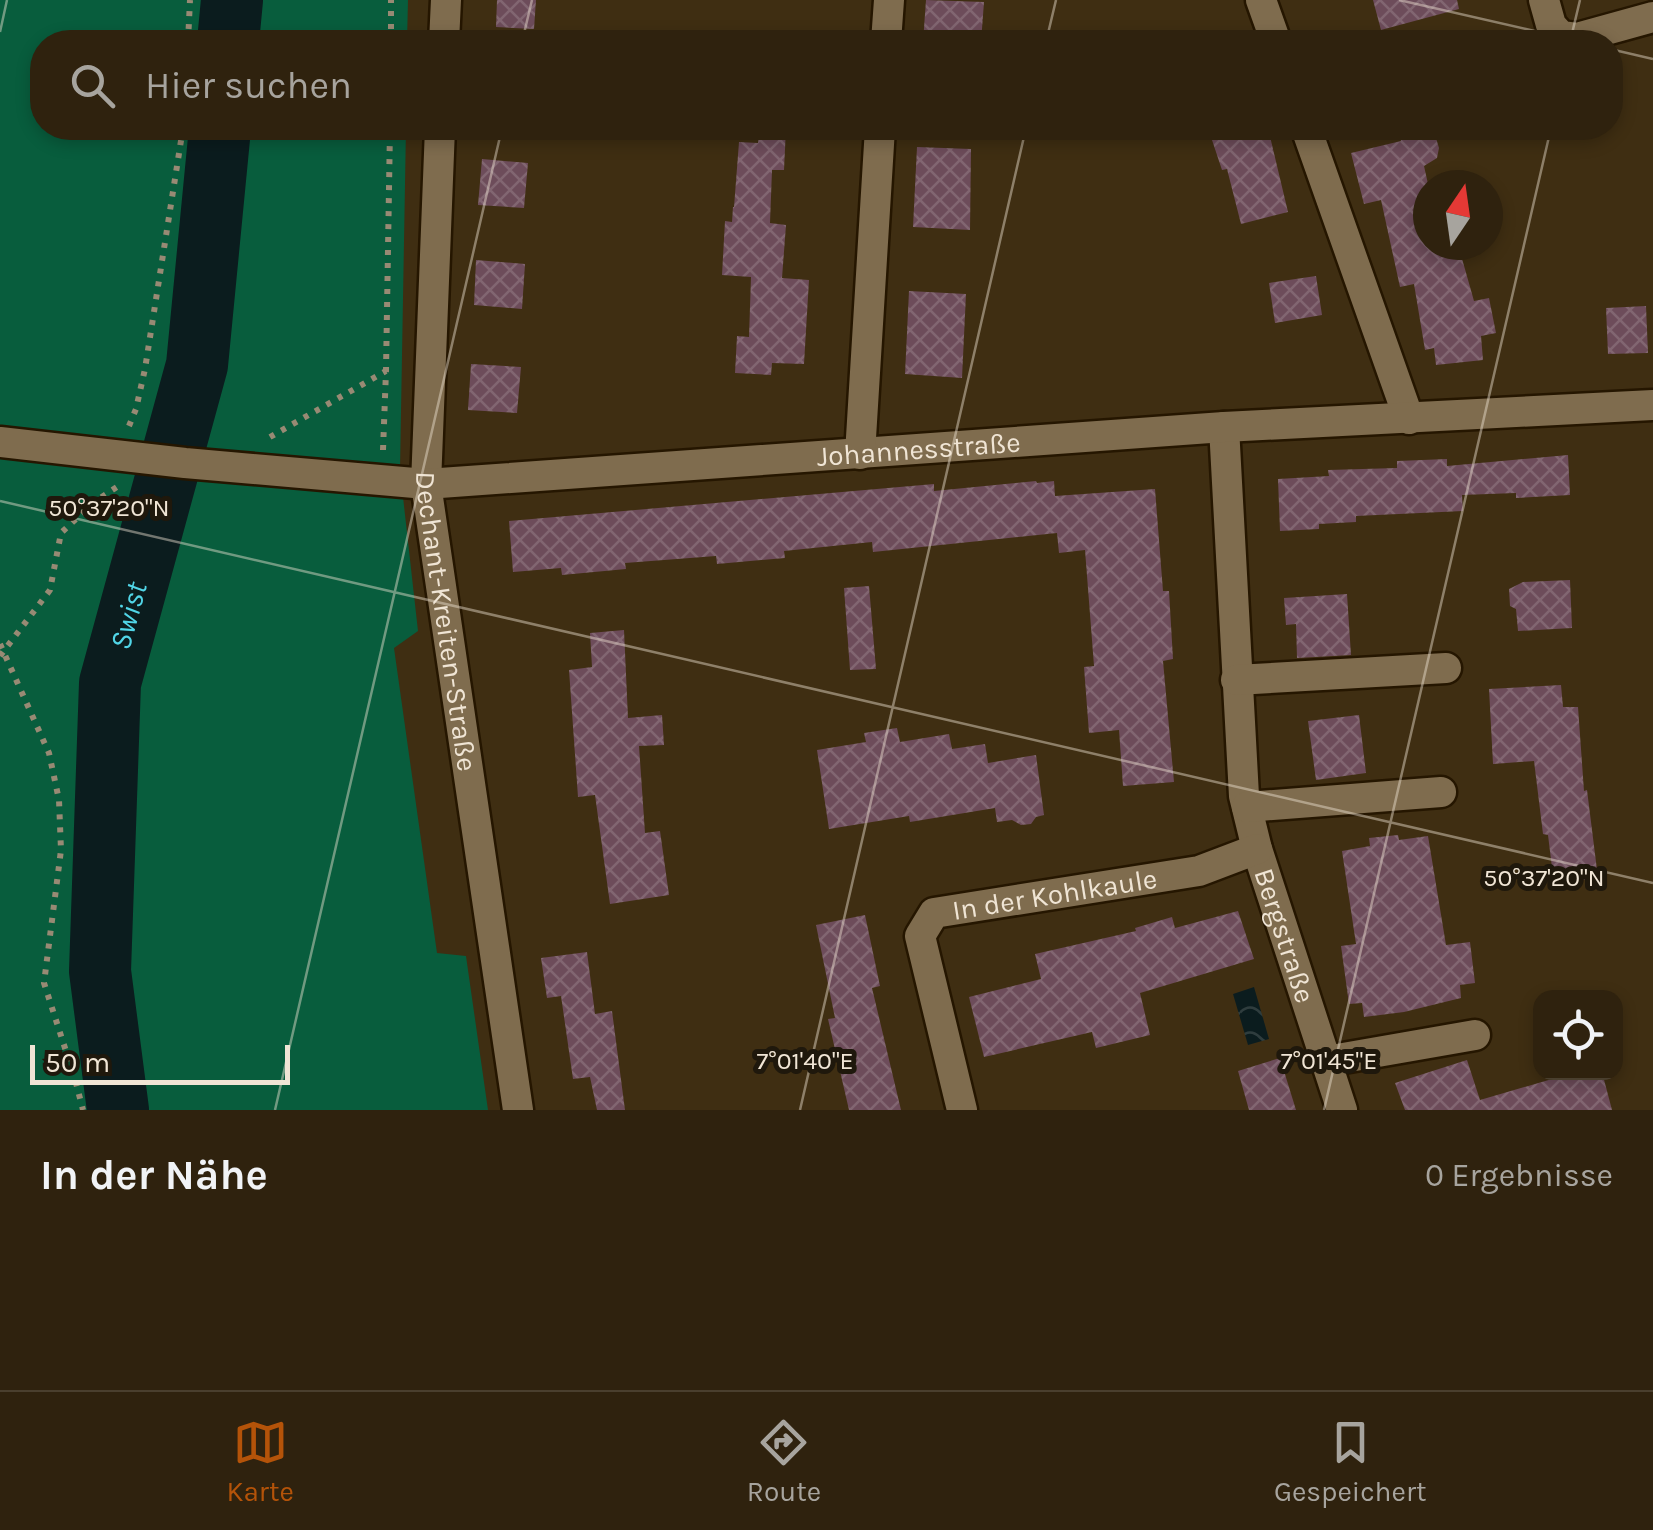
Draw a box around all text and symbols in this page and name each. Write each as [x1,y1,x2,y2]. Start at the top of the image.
search box [30,30,1623,140]
icon: search [65,58,120,113]
text: Hier suchen [145,63,352,108]
north arrow [1413,170,1503,260]
street label: Johannesstraße [816,426,1022,473]
street label: Dechant-Kreiten-Straße [409,471,484,774]
text: 50°37'20"N [48,493,170,522]
water label: Swist [102,577,155,653]
street label: In der Kohlkaule [950,862,1159,927]
text: 50°37'20"N [1483,863,1605,892]
street label: Bergstraße [1247,864,1322,1007]
map controls [1533,990,1623,1080]
button: locate [1533,990,1623,1080]
scale bar [30,1040,290,1084]
text: 50 m [45,1046,110,1079]
text: 7°01'40"E [756,1046,854,1075]
text: 7°01'45"E [1281,1046,1377,1075]
text: In der Nähe [40,1150,268,1200]
text: 0 Ergebnisse [1425,1157,1613,1194]
tab: Karte [226,1415,294,1508]
tab: Route [747,1415,821,1508]
tab: Gespeichert [1274,1415,1427,1508]

